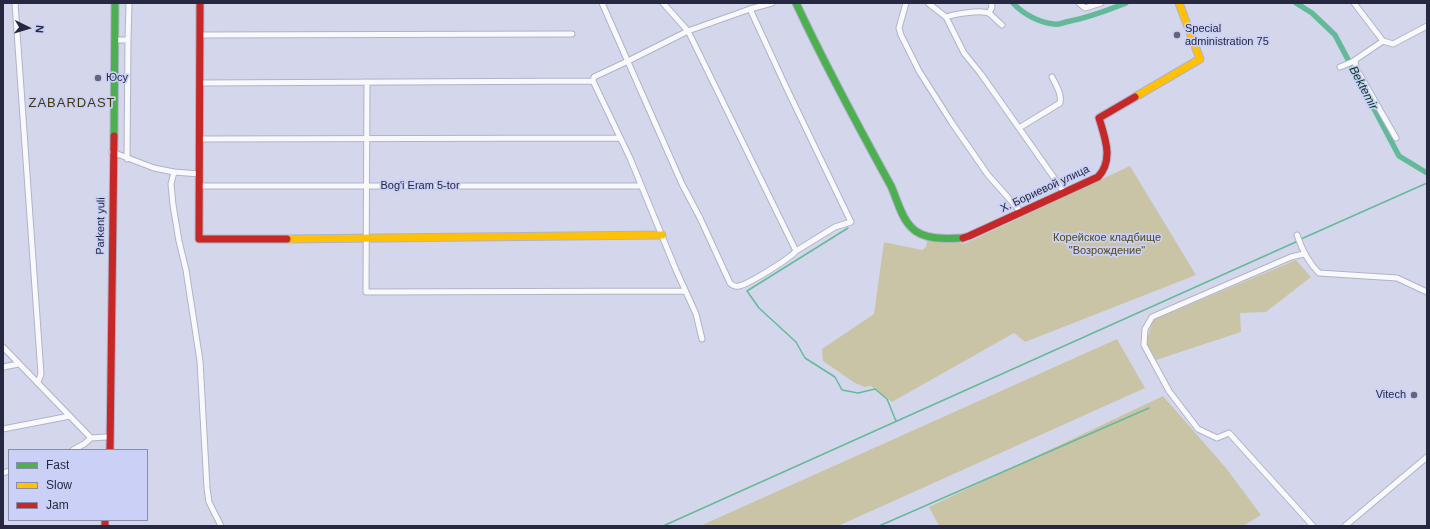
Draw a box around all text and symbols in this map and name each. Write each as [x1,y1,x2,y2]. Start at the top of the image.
north arrow [8,8,48,48]
place label: Special administration 75 [1185,22,1269,48]
text: N [34,25,46,34]
marker: Special administration 75 [1172,30,1182,40]
water label: Bektemir [1346,64,1380,112]
place label: Юсу [106,71,128,85]
marker: Юсу [93,73,103,83]
district label: ZABARDAST [28,95,116,111]
street label: Х. Бориевой улица [999,163,1091,215]
street label: Bog'i Eram 5-tor [380,179,460,193]
street label: Parkent yuli [94,197,108,255]
park label: Корейское кладбище "Возрождение" [1053,231,1161,257]
place label: Vitech [1376,388,1406,402]
marker: Vitech [1409,390,1419,400]
legend [8,449,148,521]
text: Fast [46,458,69,472]
text: Slow [46,478,72,492]
text: Jam [46,498,69,512]

